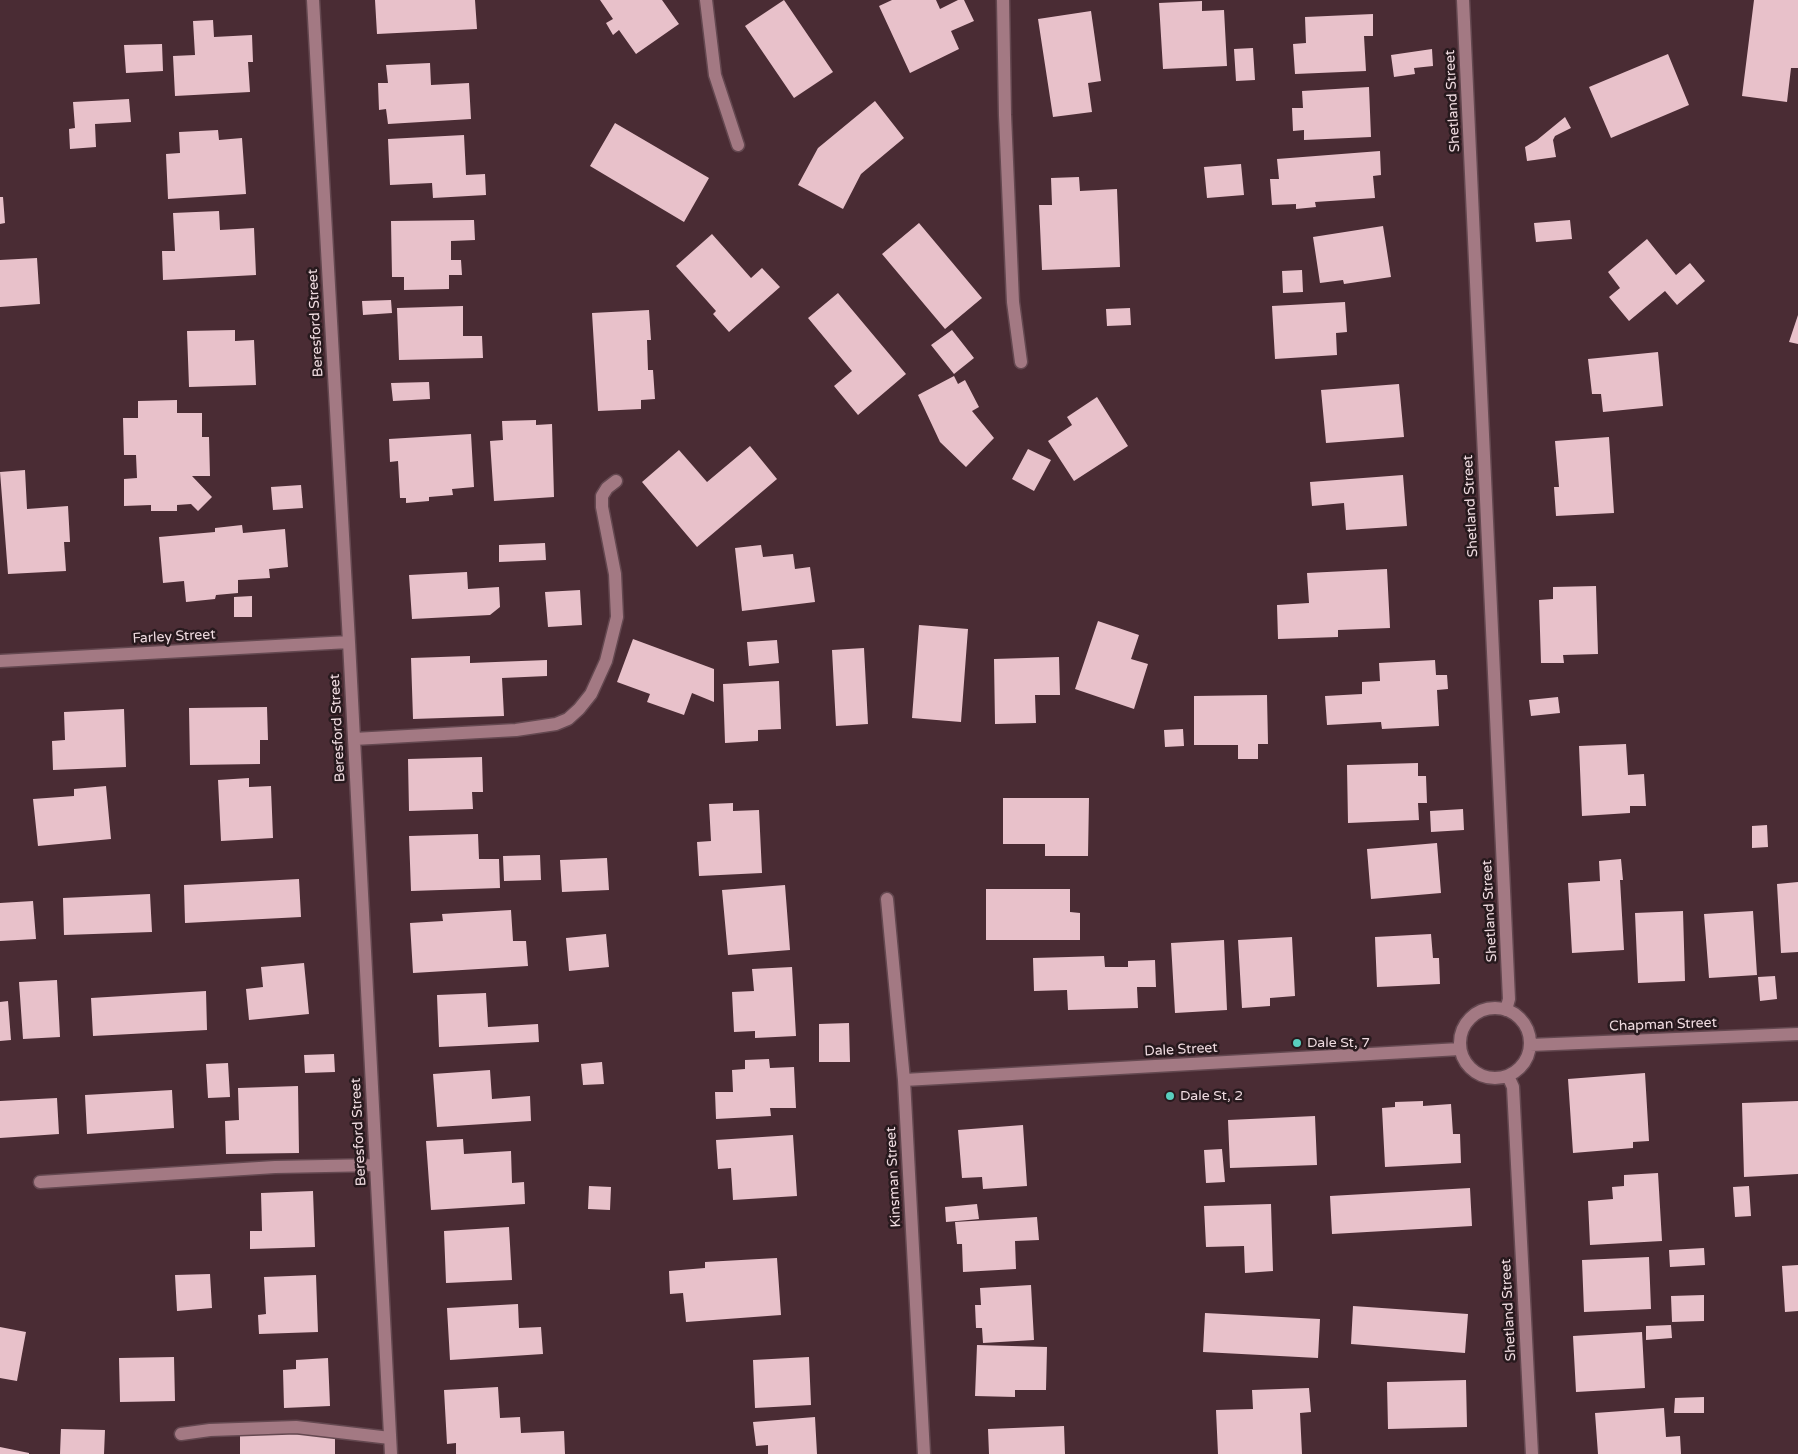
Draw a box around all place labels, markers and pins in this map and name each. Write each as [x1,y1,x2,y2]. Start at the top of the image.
place label: Dale St, 7 [1307,1035,1370,1051]
marker: Dale St, 7 [1291,1037,1303,1049]
place label: Dale St, 2 [1180,1088,1243,1104]
marker: Dale St, 2 [1164,1090,1176,1102]

